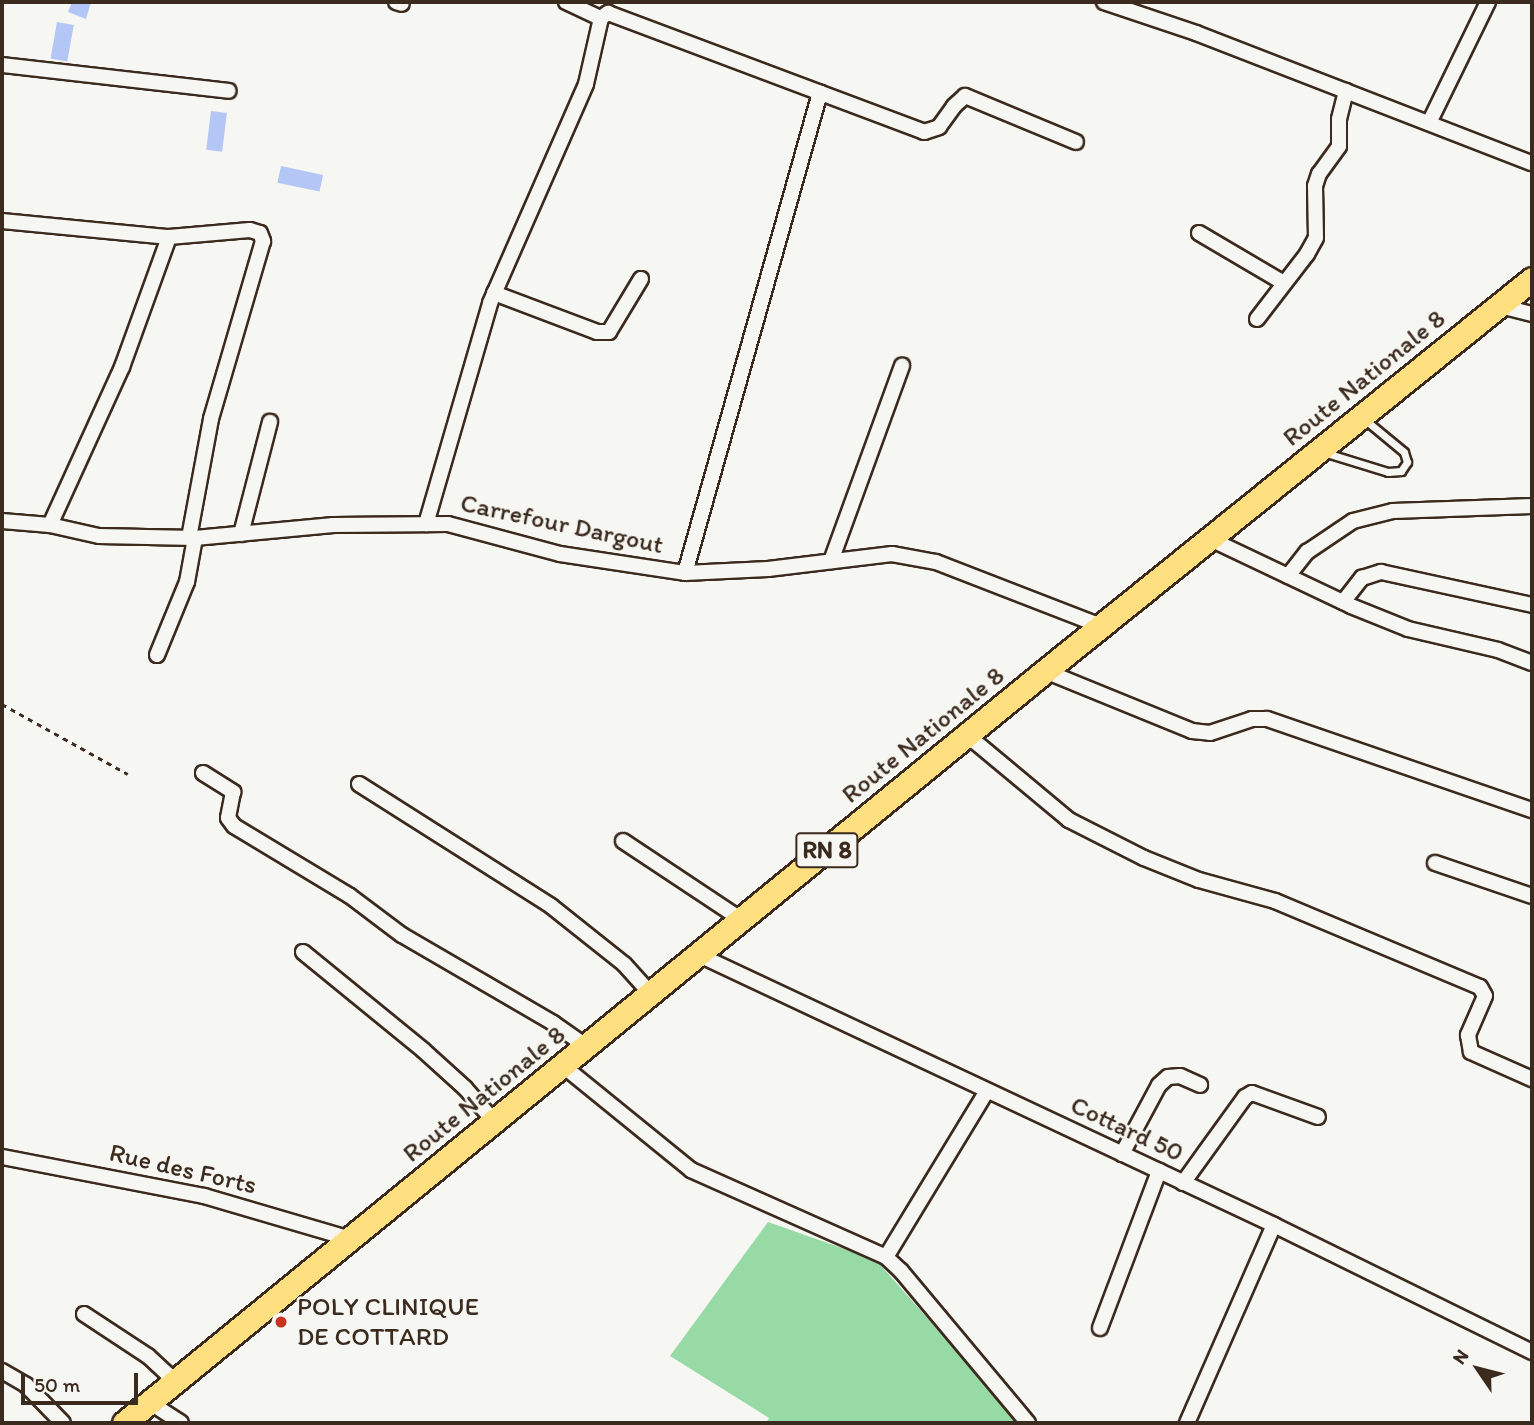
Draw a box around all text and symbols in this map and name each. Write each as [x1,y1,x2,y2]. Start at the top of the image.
street label: Route Nationale 8 [1277,303,1451,453]
street label: Carrefour Dargout [457,487,667,561]
street label: Route Nationale 8 [836,660,1010,810]
road number: RN 8 [794,830,860,870]
street label: Route Nationale 8 [397,1019,571,1169]
street label: Cottard 50 [1066,1089,1188,1169]
street label: Rue des Forts [106,1137,260,1201]
place label: POLY CLINIQUE DE COTTARD [297,1291,479,1352]
marker: POLY CLINIQUE DE COTTARD [271,1312,291,1332]
north arrow [1443,1334,1513,1404]
text: N [1447,1345,1473,1369]
scale bar [24,1358,142,1402]
text: 50 m [34,1372,80,1397]

